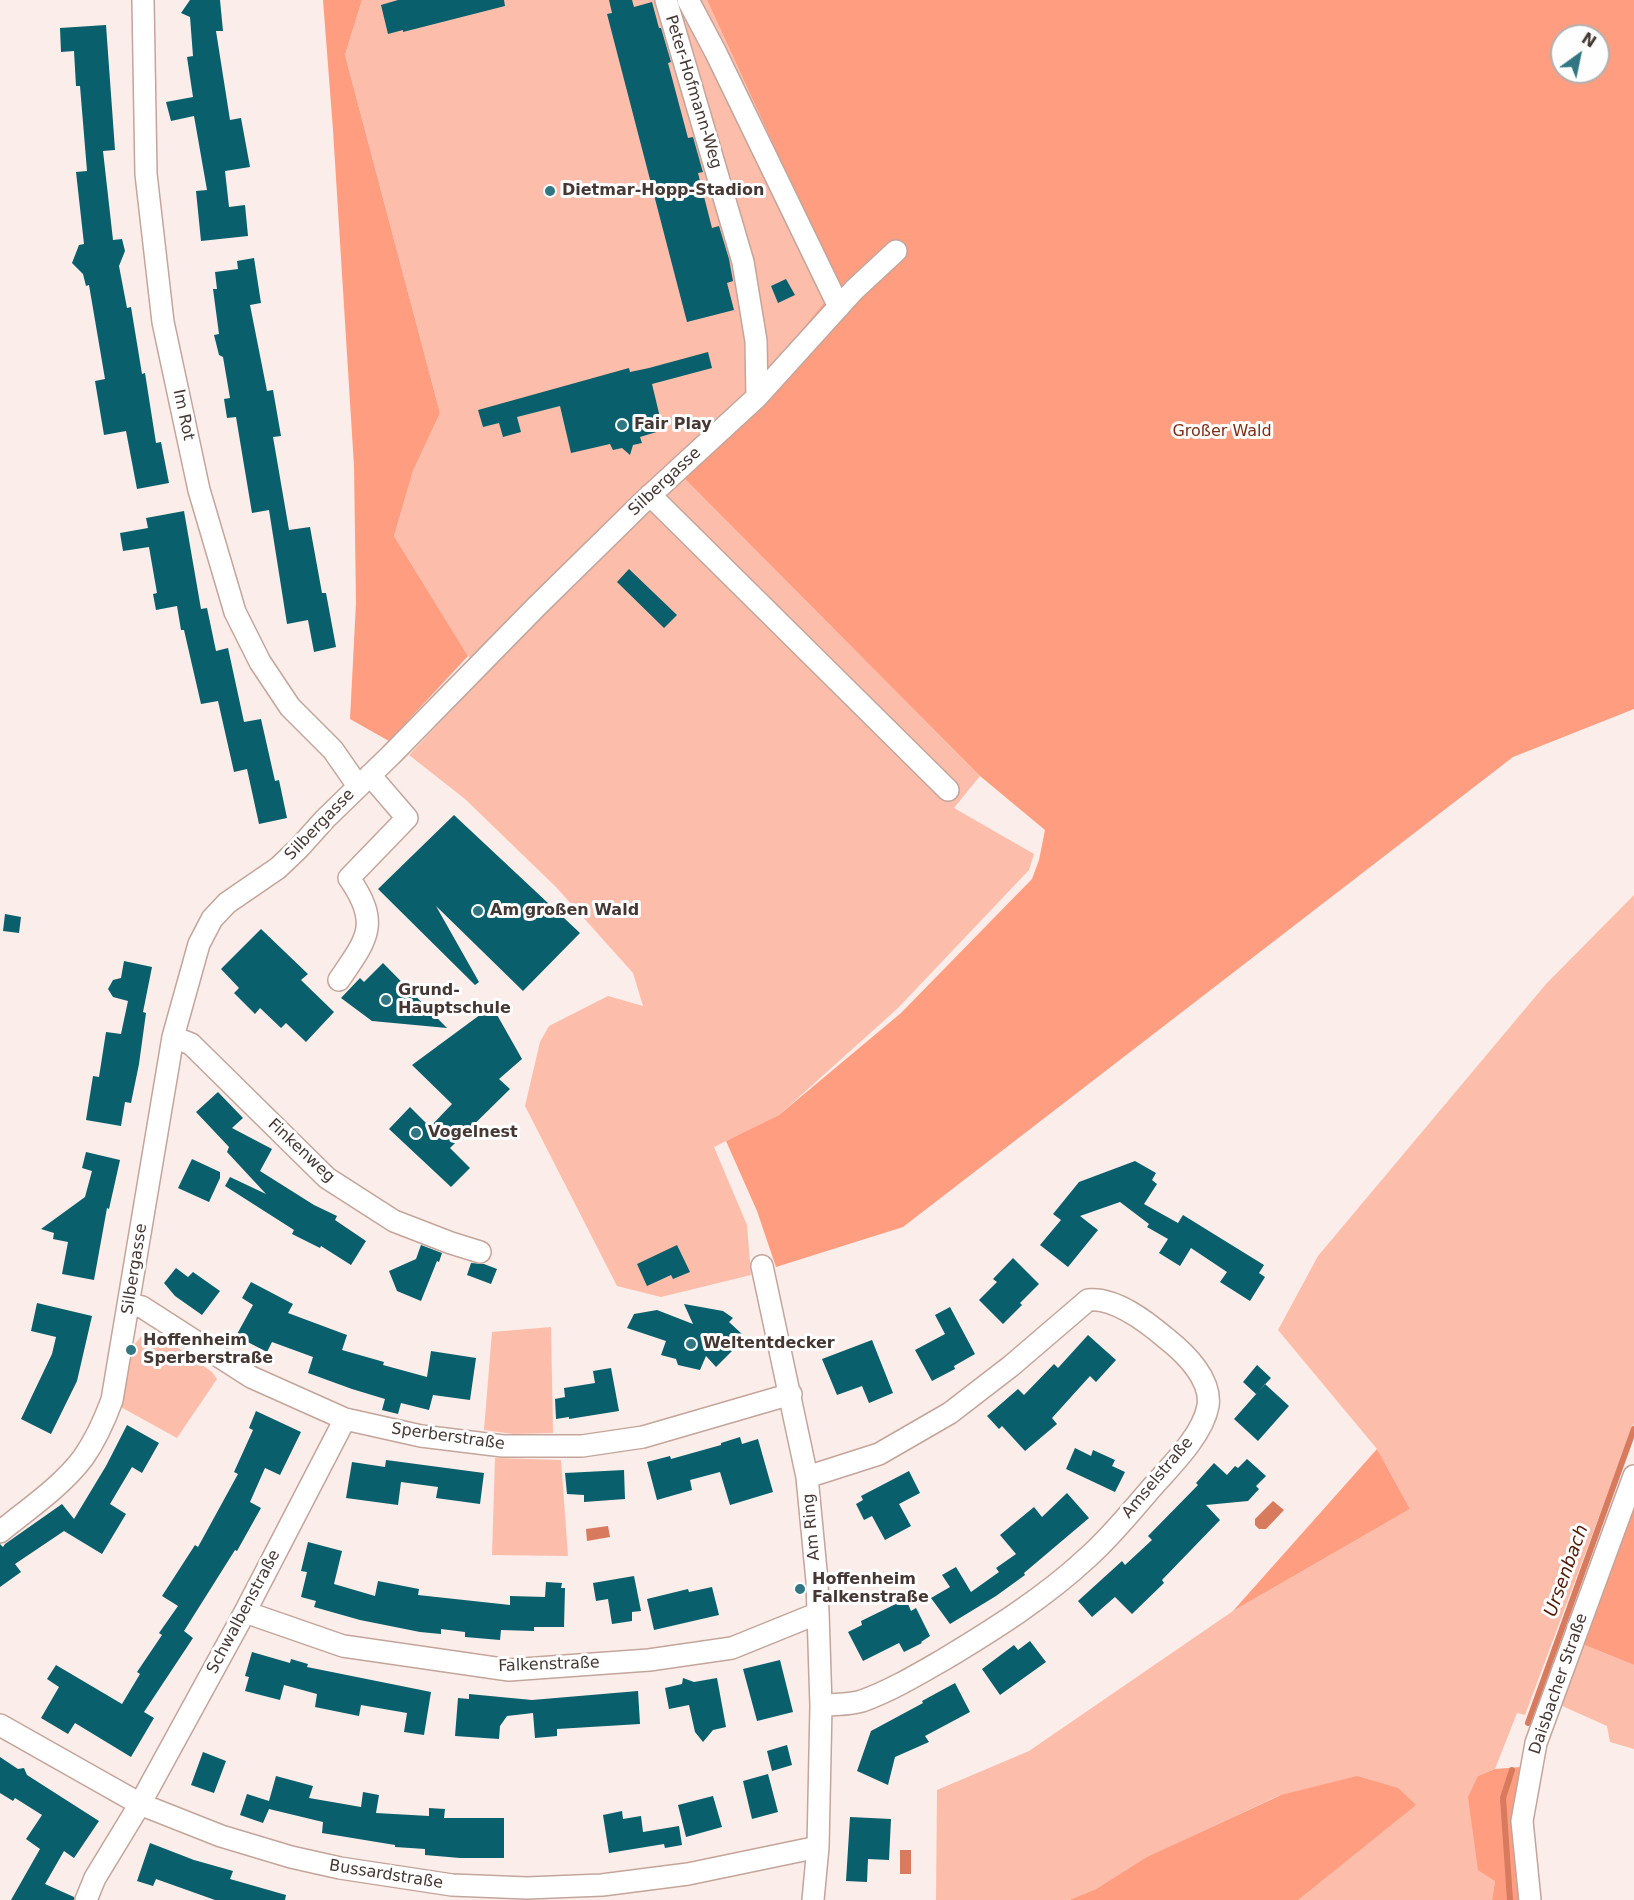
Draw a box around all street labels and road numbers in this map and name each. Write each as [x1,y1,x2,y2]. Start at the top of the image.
street label: Peter-Hofmann-Weg [661,13,725,171]
street label: Im Rot [168,388,198,442]
street label: Silbergasse [625,444,705,520]
street label: Silbergasse [281,785,359,865]
street label: Finkenweg [264,1115,338,1187]
street label: Silbergasse [118,1222,152,1316]
street label: Sperberstraße [390,1420,506,1454]
street label: Amselstraße [1118,1434,1198,1522]
street label: Am Ring [799,1493,825,1561]
street label: Schwalbenstraße [203,1547,285,1677]
street label: Daisbacher Straße [1526,1611,1592,1757]
street label: Falkenstraße [498,1654,600,1676]
street label: Bussardstraße [328,1857,444,1893]

